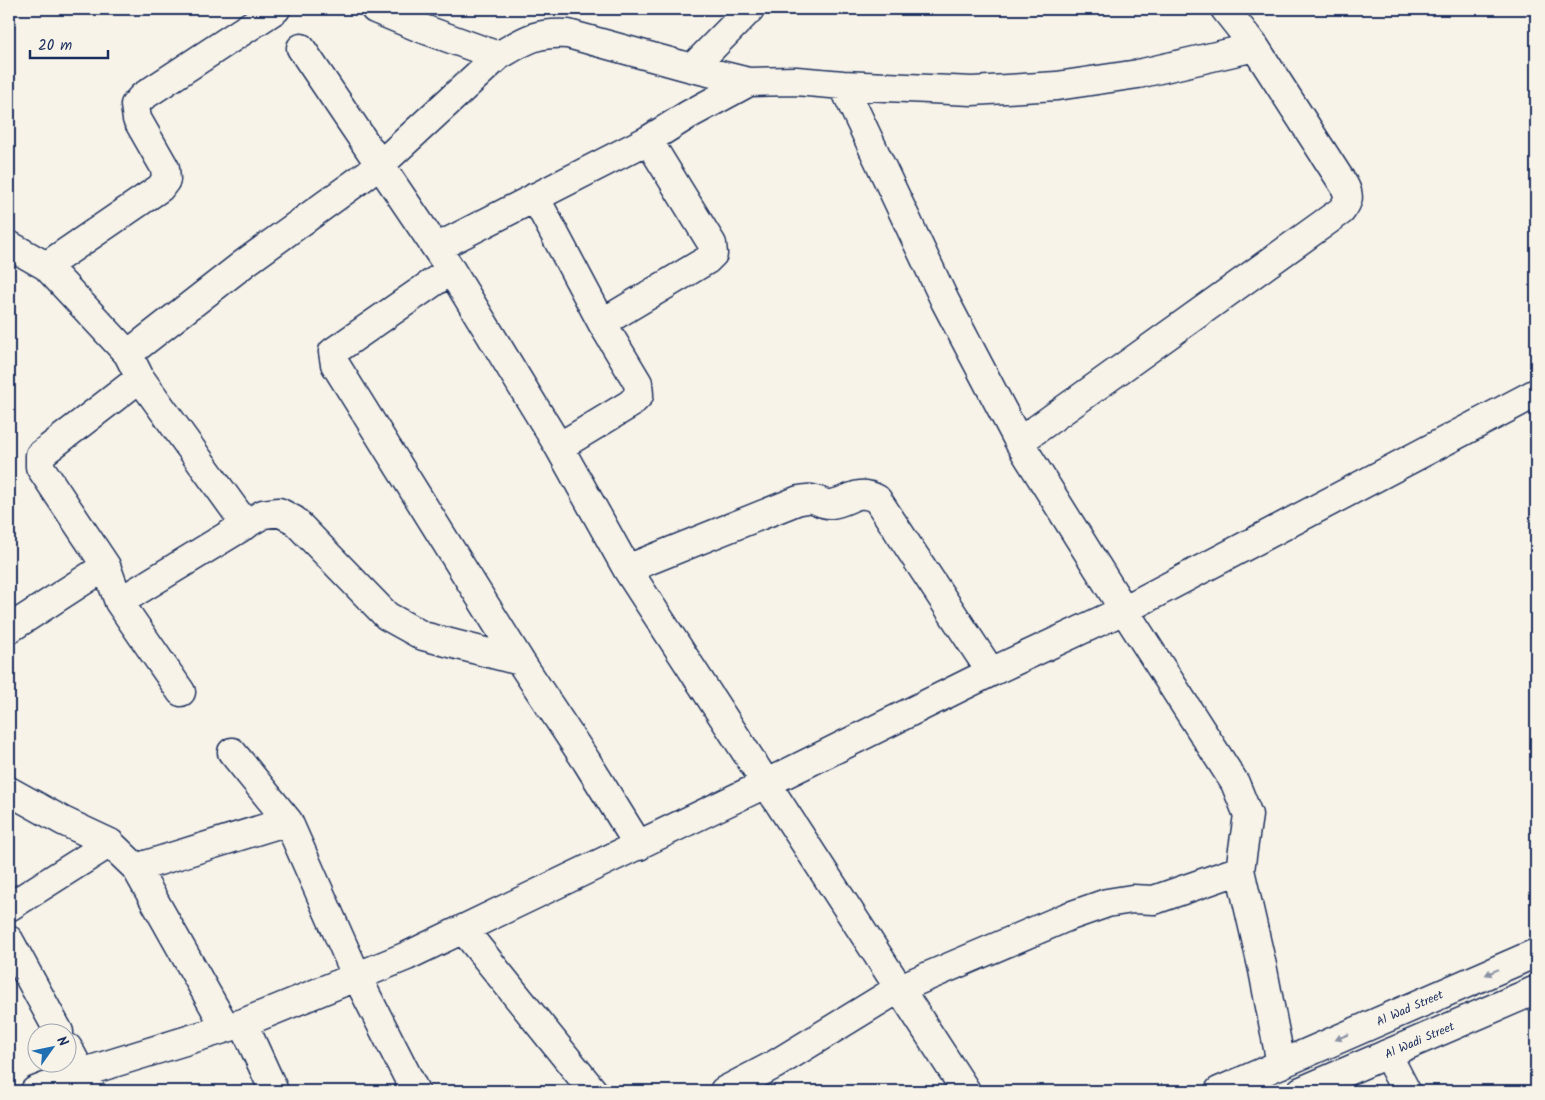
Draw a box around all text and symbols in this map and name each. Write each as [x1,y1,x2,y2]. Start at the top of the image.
scale bar [30,28,108,60]
text: 20 m [38,34,72,58]
one-way arrow [1485,969,1499,977]
street label: Al Wad Street [1373,985,1447,1031]
street label: Al Wadi Street [1382,1017,1458,1063]
north arrow [28,1022,78,1072]
text: N [50,1032,74,1051]
one-way arrow [1335,1034,1350,1042]

